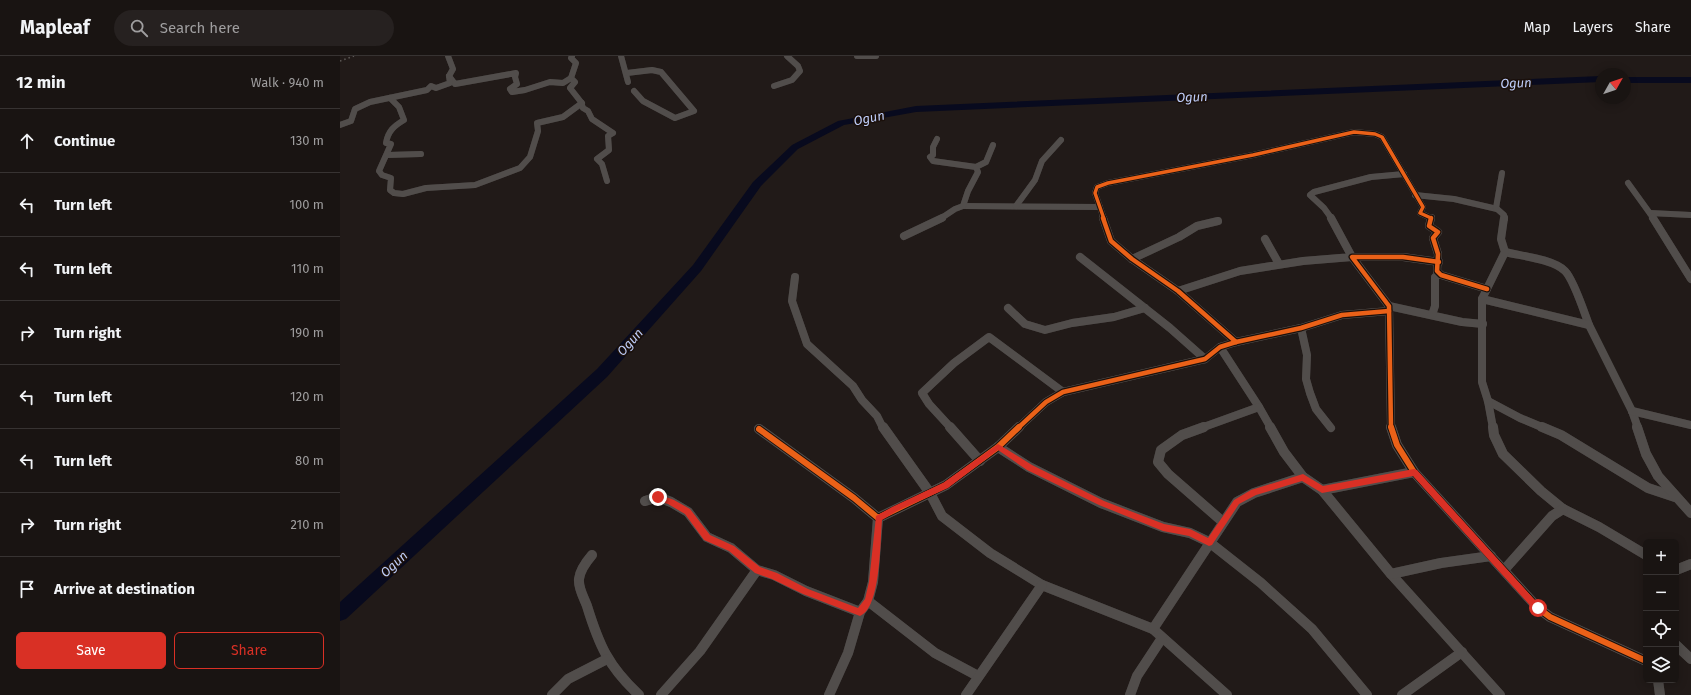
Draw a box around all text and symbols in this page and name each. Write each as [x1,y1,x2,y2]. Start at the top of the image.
search box [114,10,394,46]
text: Mapleaf [20,16,90,39]
icon: search [128,17,150,39]
text: Search here [160,19,240,37]
text: Map [1524,19,1550,36]
text: Layers [1572,19,1613,36]
text: Share [1635,19,1671,36]
north arrow [1595,68,1631,104]
text: 12 min [16,72,66,93]
text: Walk · 940 m [251,75,324,90]
water label: Ogun [1500,75,1532,91]
water label: Ogun [1176,89,1208,105]
water label: Ogun [852,108,886,128]
icon: ahead [16,130,38,152]
text: Continue [54,132,115,150]
text: 130 m [290,133,324,148]
icon: left [16,194,38,216]
text: Turn left [54,196,112,214]
text: 100 m [289,197,324,212]
icon: left [16,258,38,280]
text: Turn left [54,260,112,278]
text: 110 m [291,261,324,276]
icon: right [16,322,38,344]
text: Turn right [54,324,121,342]
text: 190 m [290,325,324,340]
water label: Ogun [614,325,646,359]
icon: left [16,386,38,408]
text: Turn left [54,388,112,406]
text: 120 m [290,389,324,404]
icon: left [16,450,38,472]
text: Turn left [54,452,112,470]
text: 80 m [295,453,324,468]
route end [649,488,667,506]
icon: right [16,514,38,536]
text: Turn right [54,516,121,534]
text: 210 m [290,517,324,532]
map controls [1643,539,1679,683]
button: + [1643,539,1679,575]
water label: Ogun [377,548,411,580]
button: − [1643,575,1679,611]
icon: arrive [16,578,38,600]
text: Arrive at destination [54,580,195,598]
route start [1529,599,1547,617]
button: locate [1643,611,1679,647]
button: Save [16,632,166,669]
button: Share [174,632,324,669]
button: layers [1643,647,1679,683]

